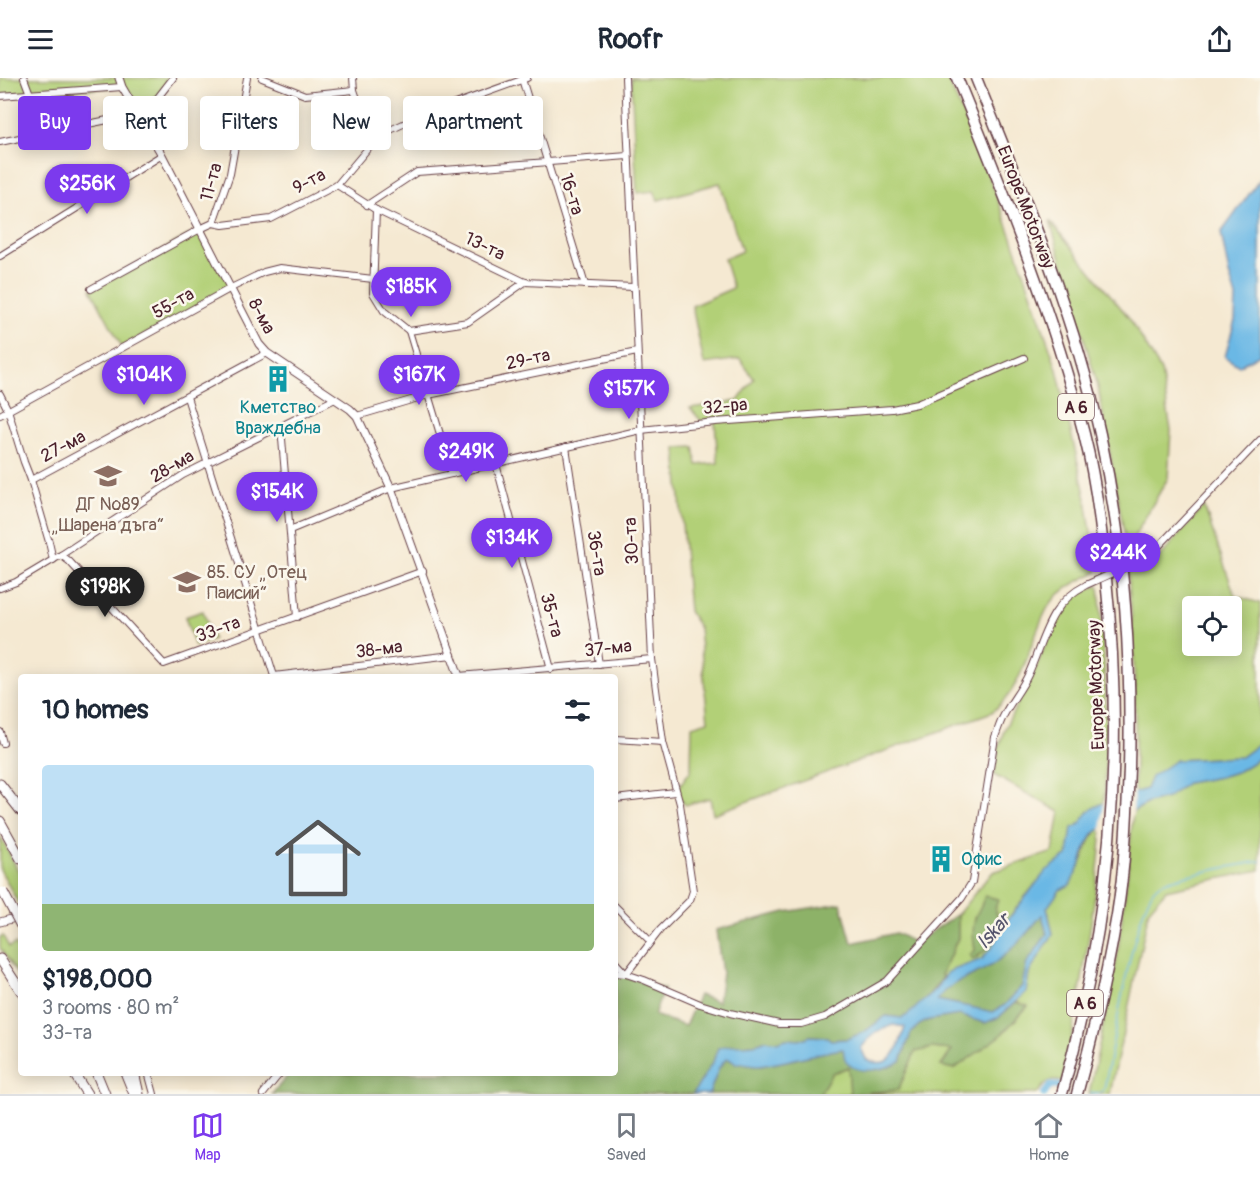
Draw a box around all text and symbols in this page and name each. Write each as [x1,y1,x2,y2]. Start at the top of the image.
icon: menu [24,23,57,56]
text: Roofr [597,23,663,56]
icon: share [1203,23,1236,56]
chip: Buy [18,96,91,150]
chip: Rent [103,96,188,150]
chip: Filters [200,96,299,150]
chip: New [311,96,391,150]
chip: Apartment [403,96,543,150]
street label: Europe Motorway [992,142,1060,272]
street label: 11-та [195,160,228,204]
street label: 9-та [289,163,330,200]
pin: $256K [45,164,129,215]
street label: 16-та [554,170,589,218]
text: $256K [59,171,115,196]
street label: 13-та [461,227,509,266]
pin: $185K [369,267,453,318]
text: $185K [385,274,437,299]
street label: 55-та [148,283,198,324]
street label: 8-ма [243,295,280,338]
street label: 29-та [504,344,552,375]
pin: $104K [102,355,186,406]
pin: $167K [377,355,461,406]
text: $104K [116,362,172,387]
text: $167K [393,362,445,387]
building icon: Кметство Враждебна [263,364,293,394]
pin: $157K [587,369,671,420]
text: $157K [603,376,655,401]
street label: 32-ра [702,393,748,420]
road number: A 6 [1058,394,1094,420]
place label: Кметство Враждебна [235,396,321,440]
street label: 27-ма [37,425,90,468]
pin: $249K [424,432,508,483]
text: $249K [438,439,494,464]
street label: 28-ма [146,445,198,488]
school or university icon: ДГ №89 „Шарена дъга“ [93,461,123,491]
pin: $154K [235,472,319,523]
text: $154K [250,479,304,504]
place label: ДГ №89 „Шарена дъга“ [52,493,164,537]
street label: 30-та [619,517,644,565]
pin: $134K [470,518,554,569]
text: $134K [485,525,539,550]
street label: 36-та [582,529,611,577]
pin: $244K [1076,533,1160,584]
text: $244K [1089,540,1147,565]
place label: 85. СУ „Отец Паисий“ [207,561,307,605]
pin: $198K [63,567,147,618]
school or university icon: 85. СУ „Отец Паисий“ [172,567,202,597]
text: $198K [79,574,131,599]
street label: 35-та [535,590,568,640]
map controls [1182,596,1242,656]
button: locate [1182,596,1242,656]
street label: 33-та [193,611,243,648]
street label: Europe Motorway [1083,619,1110,750]
street label: 38-ма [354,635,404,664]
street label: 37-ма [583,635,633,662]
text: 10 homes [42,694,148,726]
icon: filters [561,694,594,727]
icon: home [264,804,372,912]
building icon: Офис [926,844,956,874]
place label: Офис [961,848,1002,871]
water label: Iskar [971,906,1018,954]
text: $198,000 [42,963,153,995]
road number: A 6 [1067,990,1103,1016]
text: 3 rooms · 80 m² [42,995,179,1020]
text: 33-та [42,1020,92,1045]
tab: Map [191,1109,224,1165]
tab: Saved [606,1109,646,1165]
tab: Home [1028,1109,1069,1165]

